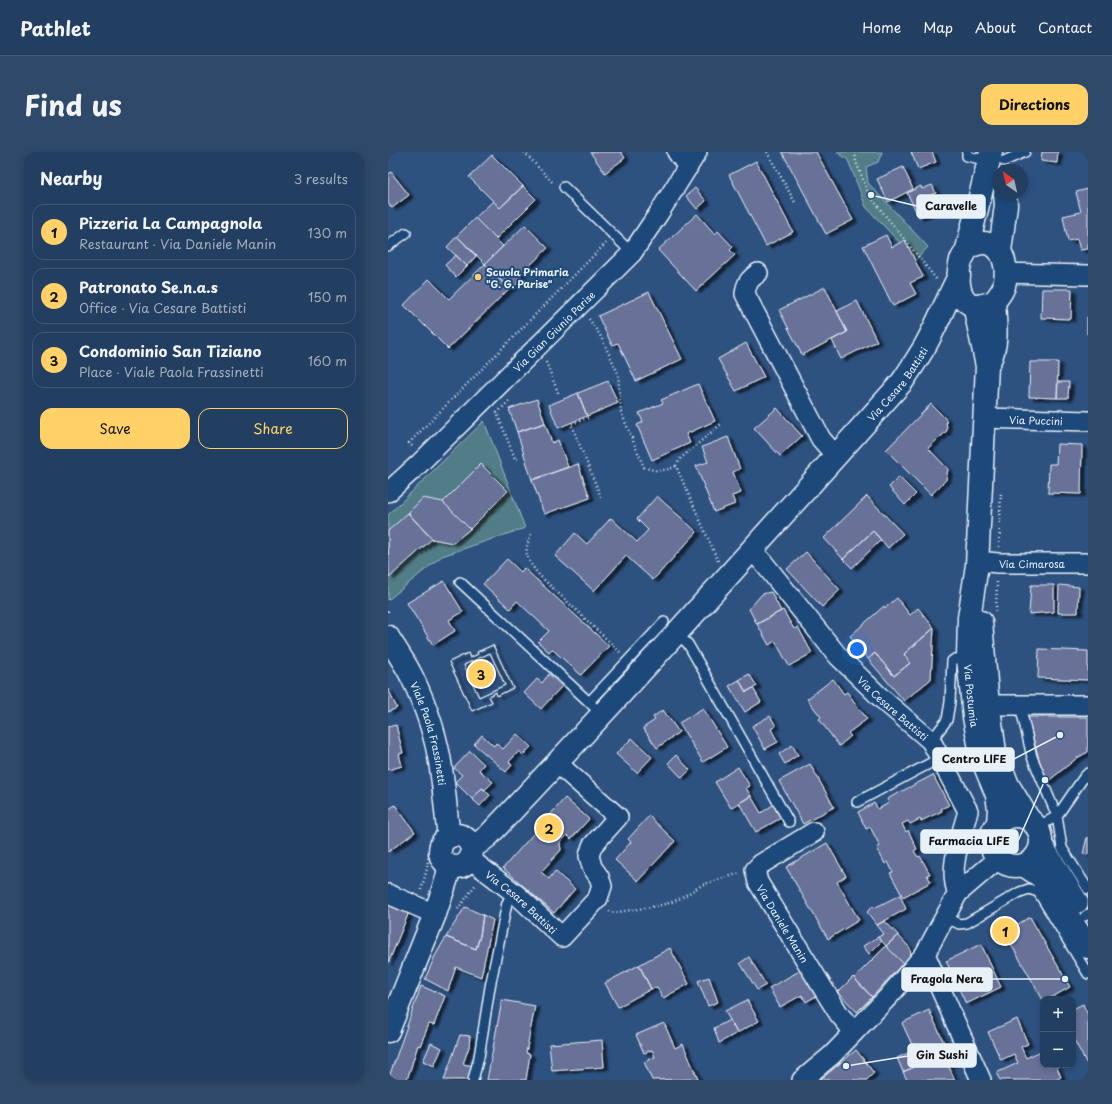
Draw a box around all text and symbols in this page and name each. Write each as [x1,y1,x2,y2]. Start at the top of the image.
text: Pathlet [20,14,91,42]
text: Home [862,17,901,38]
text: Map [923,17,953,38]
text: About [975,17,1016,38]
text: Contact [1038,17,1092,38]
text: Find us [24,83,122,126]
button: Directions [981,84,1088,125]
north arrow [992,164,1028,200]
text: Nearby [40,165,102,191]
text: 3 results [294,169,348,188]
callout: Caravelle [917,195,985,218]
text: Caravelle [925,197,977,214]
text: Pizzeria La Campagnola [79,211,262,234]
text: 1 [51,223,57,242]
text: 130 m [308,223,347,242]
text: Restaurant · Via Daniele Manin [79,234,276,253]
place label: Scuola Primaria "G. G. Parise" [486,264,569,291]
marker: Scuola Primaria "G. G. Parise" [473,272,483,282]
text: Patronato Se.n.a.s [79,275,218,298]
text: 2 [49,287,59,306]
text: 150 m [308,287,347,306]
street label: Via Gian Giunio Parise [509,287,598,375]
text: Office · Via Cesare Battisti [79,298,246,317]
text: Condominio San Tiziano [79,339,261,362]
street label: Via Cesare Battisti [863,344,931,424]
text: 3 [50,351,58,370]
text: 160 m [308,351,347,370]
text: Place · Viale Paola Frassinetti [79,362,264,381]
button: Save [40,408,190,449]
button: Share [198,408,348,449]
street label: Via Puccini [1009,411,1063,428]
street label: Via Cimarosa [999,556,1066,571]
your location [847,639,867,659]
pin: 3 [468,659,494,689]
street label: Via Postumia [961,663,983,729]
street label: Via Cesare Battisti [855,672,932,744]
street label: Viale Paola Frassinetti [408,679,451,786]
callout: Centro LIFE [933,748,1014,771]
text: Centro LIFE [942,750,1006,767]
pin: 2 [536,813,562,843]
callout: Farmacia LIFE [921,830,1018,853]
text: Farmacia LIFE [928,832,1010,849]
street label: Via Cesare Battisti [483,866,561,937]
street label: Via Daniele Manin [753,881,813,965]
pin: 1 [992,916,1018,946]
callout: Fragola Nera [902,968,992,991]
text: Fragola Nera [910,970,984,987]
map controls [1040,996,1076,1068]
button: + [1040,996,1076,1032]
button: − [1040,1032,1076,1068]
callout: Gin Sushi [908,1044,976,1067]
text: Gin Sushi [916,1046,969,1063]

